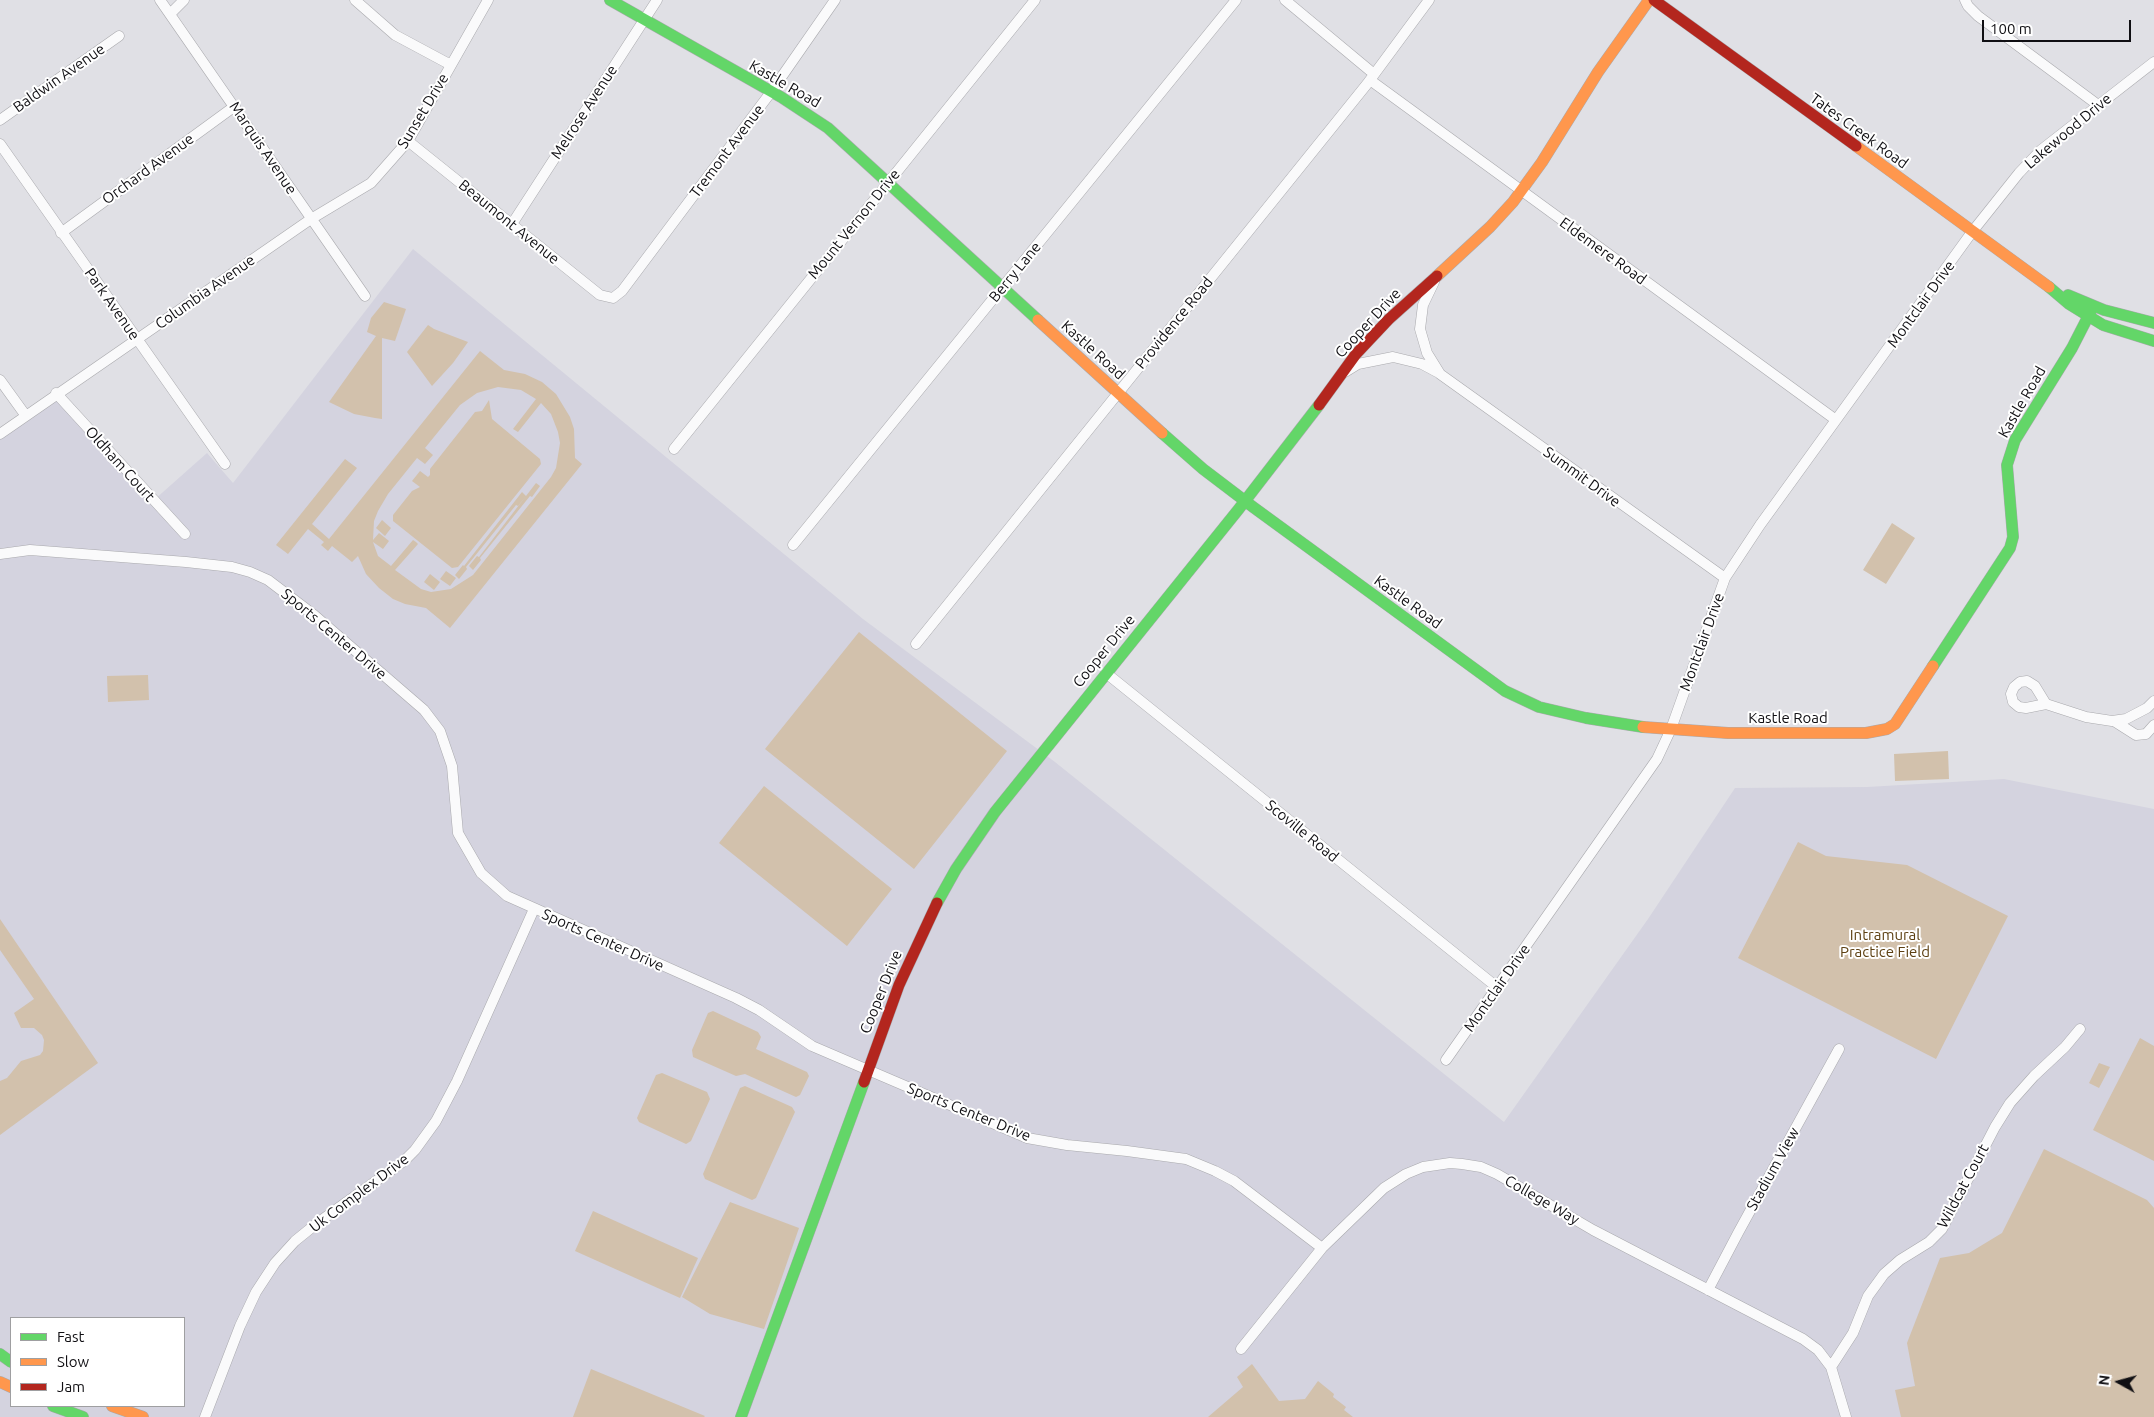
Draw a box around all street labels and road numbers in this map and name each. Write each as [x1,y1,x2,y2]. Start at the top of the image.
street label: Baldwin Avenue [10,40,108,116]
street label: Kastle Road [746,56,824,112]
street label: Melrose Avenue [547,62,621,162]
street label: Sunset Drive [394,70,452,152]
street label: Tates Creek Road [1807,89,1911,173]
street label: Lakewood Drive [2021,89,2115,173]
street label: Marquis Avenue [225,98,301,198]
street label: Tremont Avenue [686,101,768,201]
street label: Orchard Avenue [99,130,197,208]
street label: Mount Vernon Drive [804,165,904,283]
street label: Beaumont Avenue [455,176,563,268]
street label: Eldemere Road [1556,214,1650,288]
street label: Berry Lane [985,238,1045,306]
street label: Columbia Avenue [152,251,258,333]
street label: Montclair Drive [1883,257,1959,351]
street label: Park Avenue [81,265,143,343]
street label: Providence Road [1131,273,1217,373]
street label: Cooper Drive [1331,285,1405,361]
street label: Kastle Road [1057,317,1129,383]
street label: Kastle Road [1994,363,2050,441]
street label: Oldham Court [81,423,159,505]
street label: Summit Drive [1540,443,1624,511]
street label: Kastle Road [1371,571,1445,633]
street label: Sports Center Drive [278,585,390,683]
street label: Montclair Drive [1676,590,1728,694]
street label: Cooper Drive [1069,611,1139,691]
street label: Kastle Road [1748,709,1828,727]
street label: Scoville Road [1262,796,1342,866]
street label: Sports Center Drive [539,905,667,975]
street label: Montclair Drive [1460,941,1534,1035]
street label: Cooper Drive [856,948,906,1036]
street label: Sports Center Drive [905,1079,1033,1145]
street label: Stadium View [1743,1124,1803,1214]
street label: Wildcat Court [1933,1141,1993,1231]
street label: Uk Complex Drive [306,1150,412,1236]
street label: College Way [1502,1171,1582,1229]

